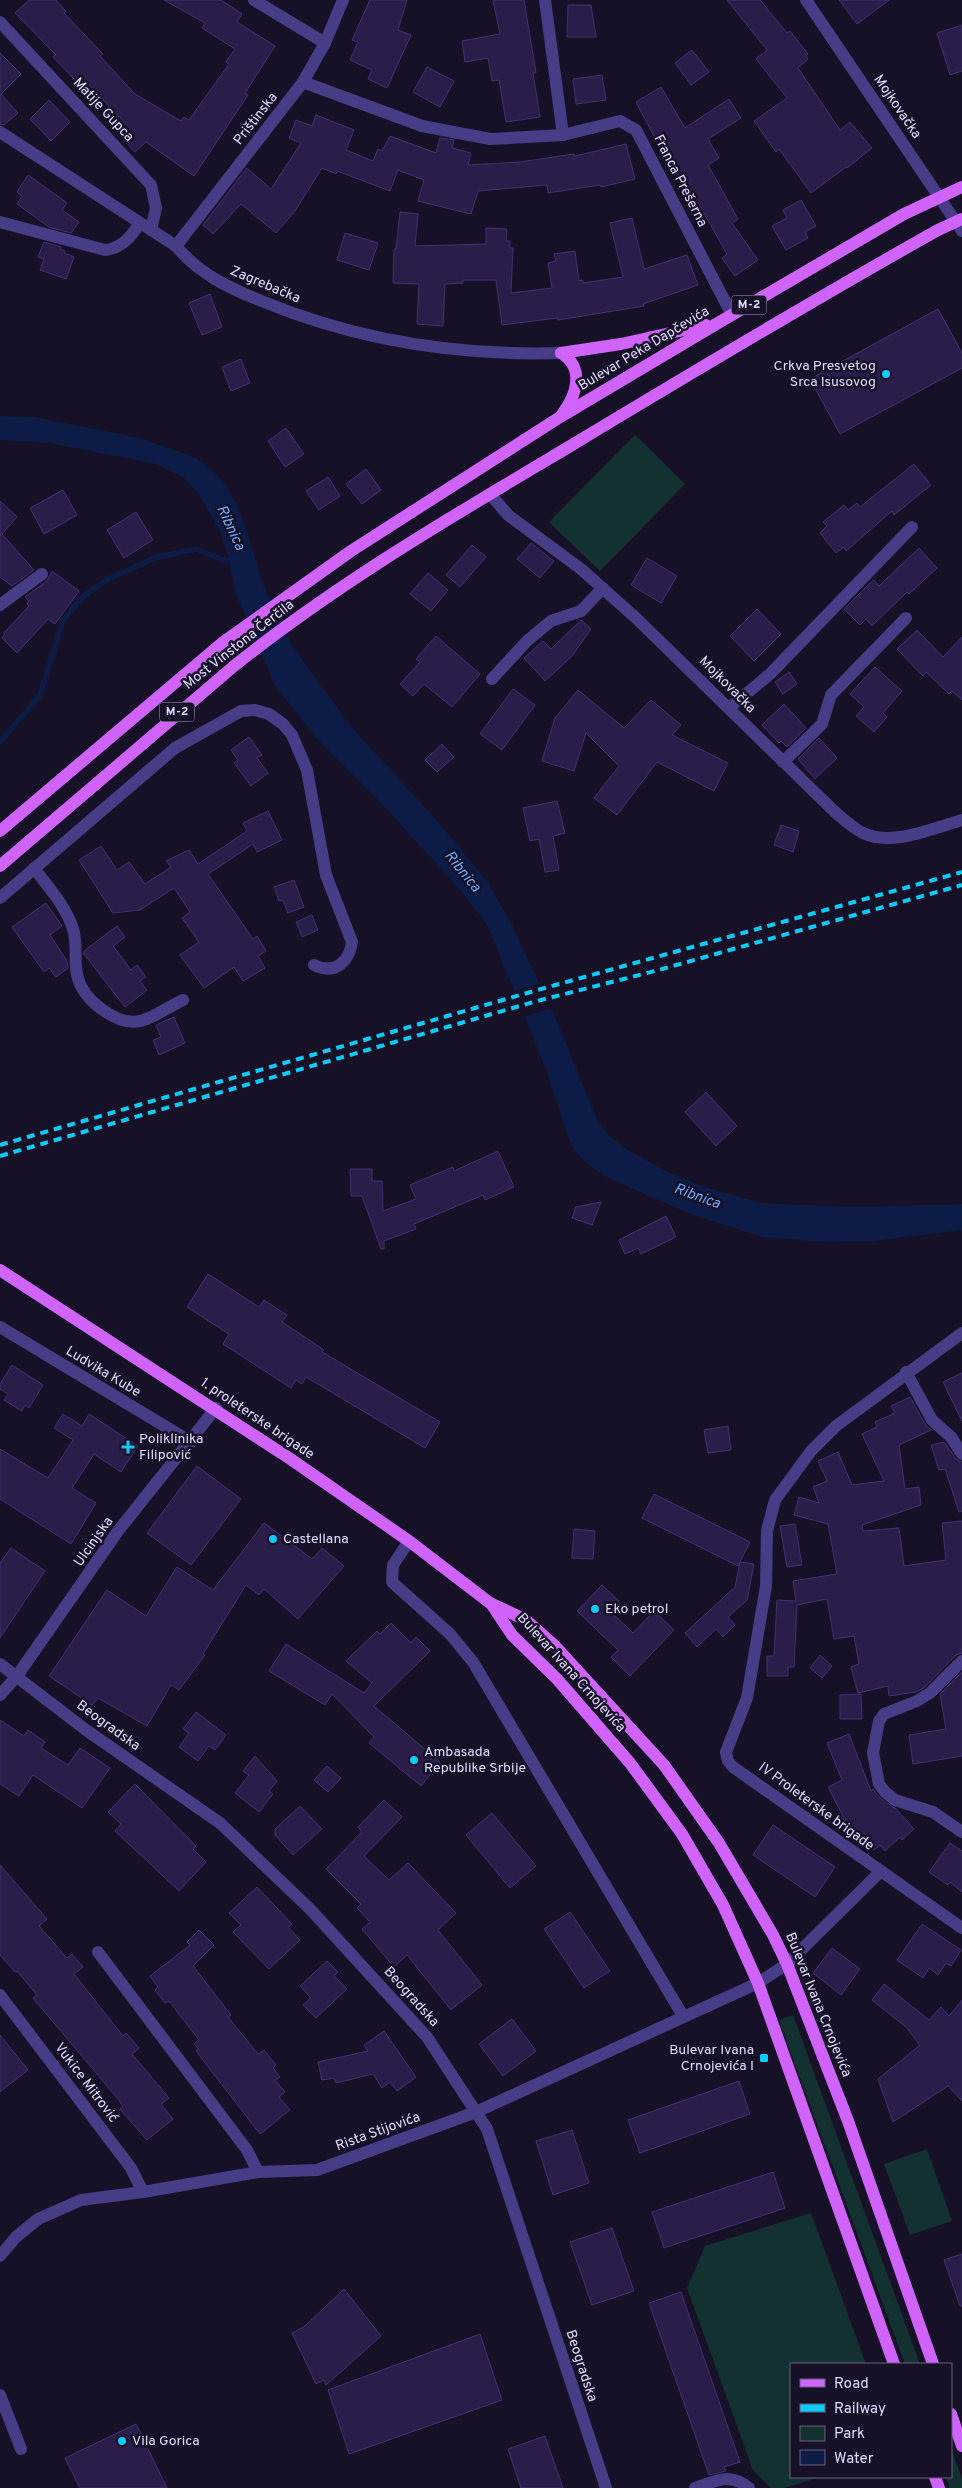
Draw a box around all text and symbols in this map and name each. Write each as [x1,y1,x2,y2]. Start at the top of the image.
street label: Mojkovačka [869,72,925,142]
street label: Matije Gupca [69,74,137,146]
street label: Prištinska [230,89,282,149]
street label: Franca Prešerna [649,132,711,230]
street label: Zagrebačka [227,263,303,307]
road number: M-2 [732,296,766,314]
street label: Bulevar Peka Dapčevića [575,303,713,395]
place label: Crkva Presvetog Srca Isusovog [774,358,876,391]
marker: Crkva Presvetog Srca Isusovog [880,368,892,380]
water label: Ribnica [211,502,249,554]
street label: Most Vinstona Čerčila [180,596,298,693]
street label: Mojkovačka [695,653,759,717]
road number: M-2 [160,702,194,722]
water label: Ribnica [440,847,485,897]
water label: Ribnica [671,1180,723,1214]
street label: Ludvika Kube [62,1343,144,1401]
street label: 1. proleterske brigade [197,1375,317,1463]
place label: Poliklinika Filipović [139,1431,203,1464]
marker: Poliklinika Filipović [121,1440,135,1454]
street label: Ulcinjska [71,1514,117,1570]
place label: Castellana [283,1531,349,1548]
marker: Castellana [267,1533,279,1545]
place label: Eko petrol [605,1601,668,1618]
marker: Eko petrol [589,1603,601,1615]
street label: Bulevar Ivana Crnojevića [513,1610,629,1736]
street label: Beogradska [73,1697,143,1755]
place label: Ambasada Republike Srbije [424,1744,526,1777]
marker: Ambasada Republike Srbije [408,1754,420,1766]
street label: IV Proleterske brigade [755,1759,877,1855]
street label: Bulevar Ivana Crnojevića [781,1930,855,2080]
street label: Beogradska [380,1964,442,2030]
street label: Vukice Mitrović [51,2040,121,2126]
place label: Bulevar Ivana Crnojevića I [669,2042,754,2075]
marker: Bulevar Ivana Crnojevića I [758,2052,770,2064]
street label: Rista Stijovića [333,2109,423,2155]
street label: Beogradska [561,2328,601,2404]
legend [790,2363,952,2478]
text: Road [834,2375,869,2394]
text: Railway [834,2400,886,2419]
text: Park [834,2425,865,2444]
place label: Vila Gorica [132,2433,200,2450]
marker: Vila Gorica [116,2435,128,2447]
text: Water [834,2450,874,2469]

